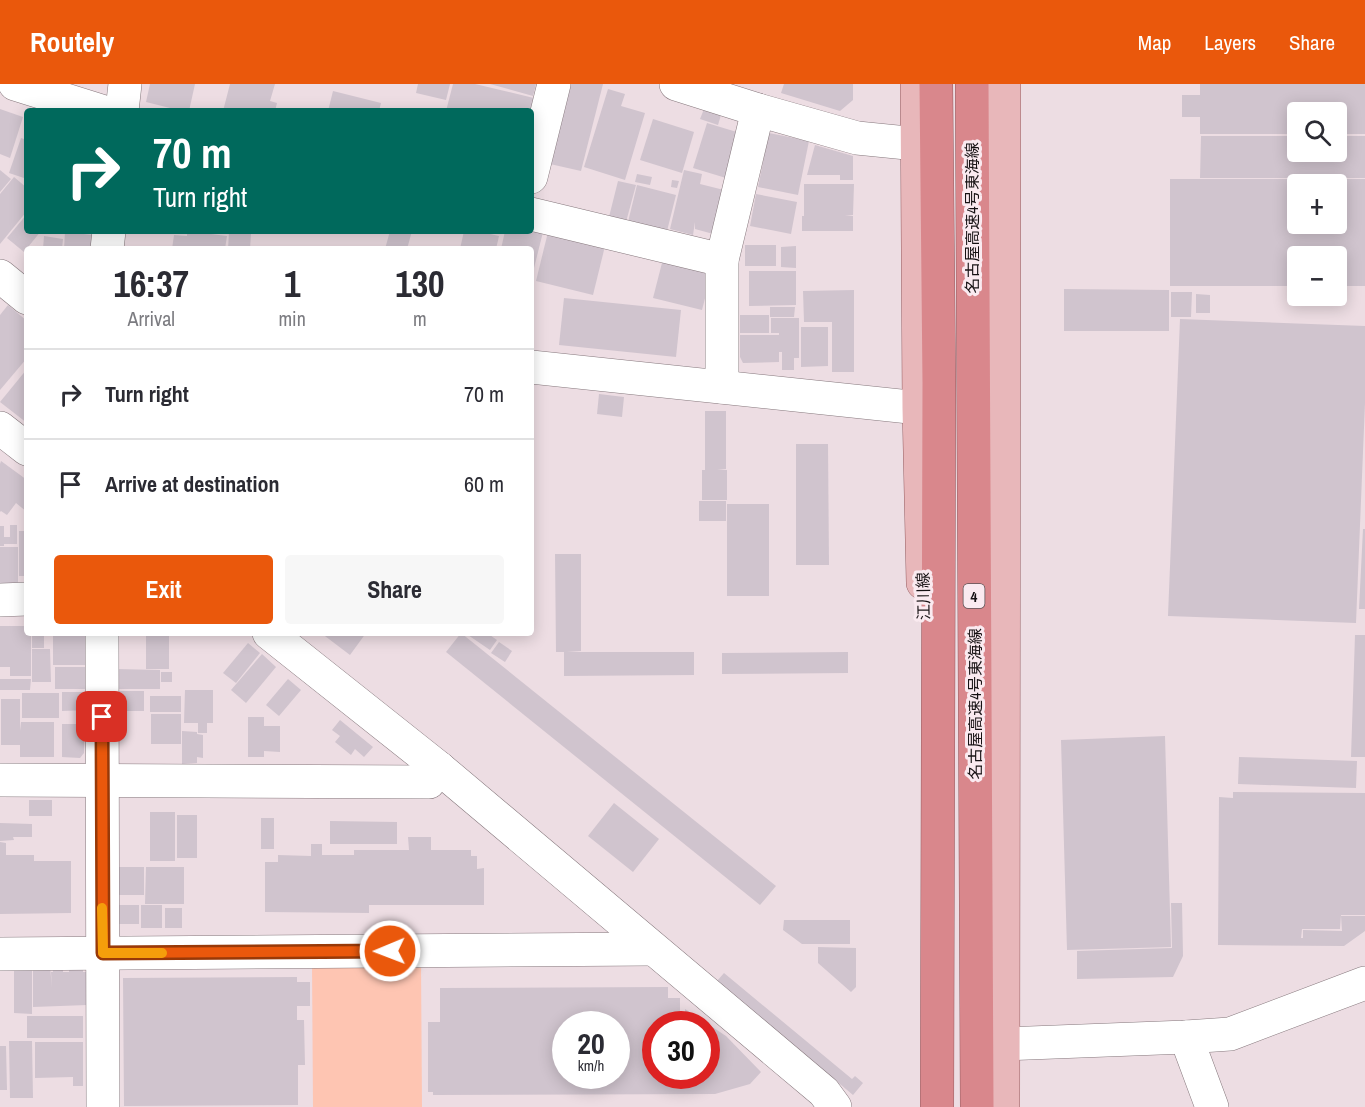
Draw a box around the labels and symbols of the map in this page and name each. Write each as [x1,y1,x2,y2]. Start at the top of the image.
street label: 名古屋高速4号東海線 [961,142,983,294]
street label: 江川線 [912,572,934,620]
road number: 4 [964,584,984,608]
street label: 名古屋高速4号東海線 [964,628,986,780]
pin [76,691,127,742]
position arrow [358,919,422,983]
speed limit sign: 30 [642,1011,720,1089]

